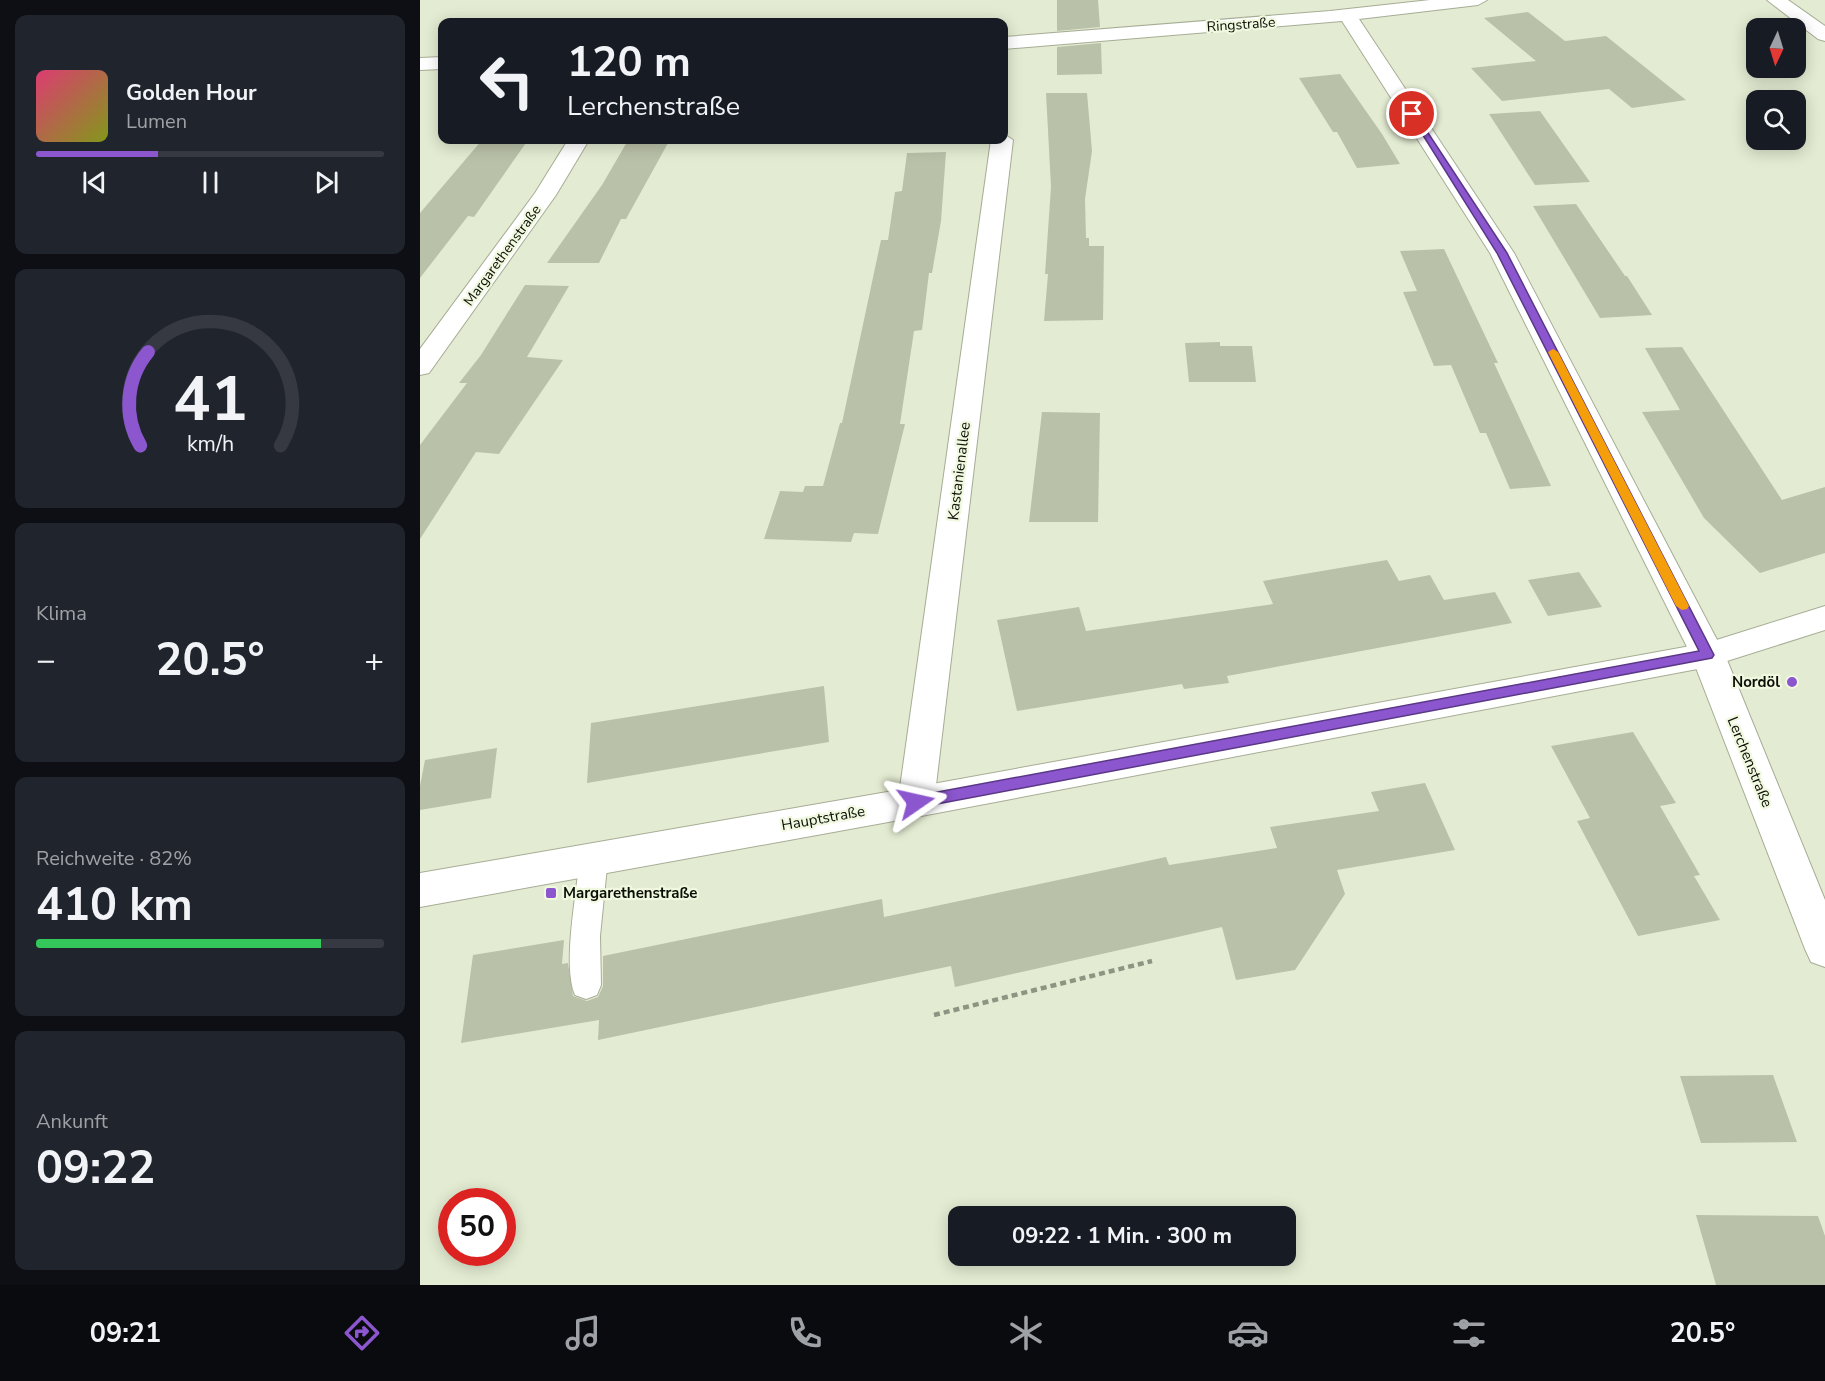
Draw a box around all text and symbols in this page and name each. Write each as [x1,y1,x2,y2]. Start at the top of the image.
street label: Ringstraße [1206,13,1276,36]
north arrow [1746,18,1806,78]
map controls [1746,18,1806,150]
text: 120 m [567,34,691,91]
icon: left [468,42,546,120]
text: Golden Hour [126,78,257,108]
text: Lerchenstraße [567,88,740,125]
pin [1386,88,1437,139]
button: search [1746,90,1806,150]
icon: arrive [1395,97,1428,130]
text: Lumen [126,108,187,135]
icon: previous [78,166,111,199]
icon: pause [194,166,227,199]
icon: next [310,166,343,199]
street label: Margarethenstraße [459,201,546,310]
text: 41 [173,357,247,442]
street label: Kastanienallee [943,421,975,521]
text: km/h [186,429,234,459]
text: Klima [36,600,87,627]
text: 20.5° [155,630,265,691]
text: − [36,638,56,683]
text: + [364,638,384,683]
place label: Nordöl [1732,672,1780,692]
marker: Nordöl [1785,675,1799,689]
street label: Lerchenstraße [1723,714,1777,810]
position arrow [884,770,948,834]
street label: Hauptstraße [780,801,866,835]
text: Reichweite · 82% [36,845,192,872]
text: 410 km [36,875,193,936]
place label: Margarethenstraße [563,883,698,903]
marker: Margarethenstraße [544,886,558,900]
text: Ankunft [36,1108,108,1135]
text: 09:22 [36,1138,155,1199]
speed limit sign: 50 [438,1188,516,1266]
text: 09:22 · 1 Min. · 300 m [1012,1221,1232,1251]
icon: directions [341,1312,383,1354]
icon: music [562,1312,604,1354]
icon: phone [784,1312,826,1354]
icon: climate [1005,1312,1047,1354]
icon: car [1227,1312,1269,1354]
icon: filters [1448,1312,1490,1354]
text: 09:21 [90,1315,161,1352]
text: 20.5° [1670,1315,1735,1352]

